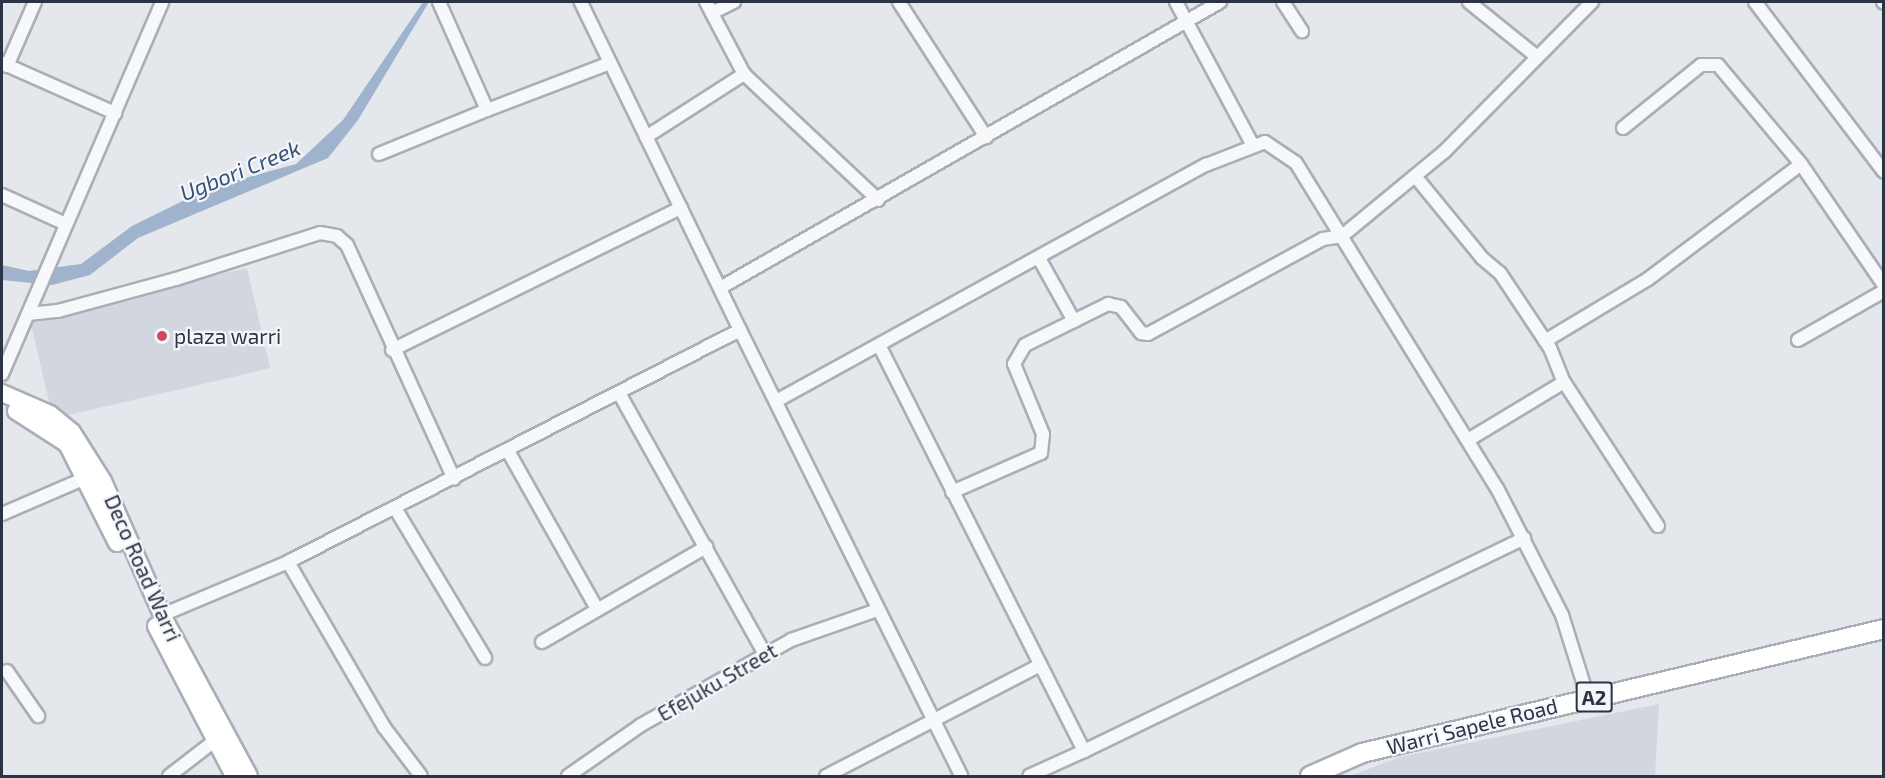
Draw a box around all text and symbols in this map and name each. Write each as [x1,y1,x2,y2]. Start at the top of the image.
water label: Ugbori Creek [176,134,304,206]
place label: plaza warri [174,323,282,349]
marker: plaza warri [155,329,169,343]
street label: Deco Road Warri [99,491,187,645]
street label: Efejuku Street [653,638,781,726]
road number: A2 [1574,680,1614,714]
street label: Warri Sapele Road [1384,693,1560,759]

